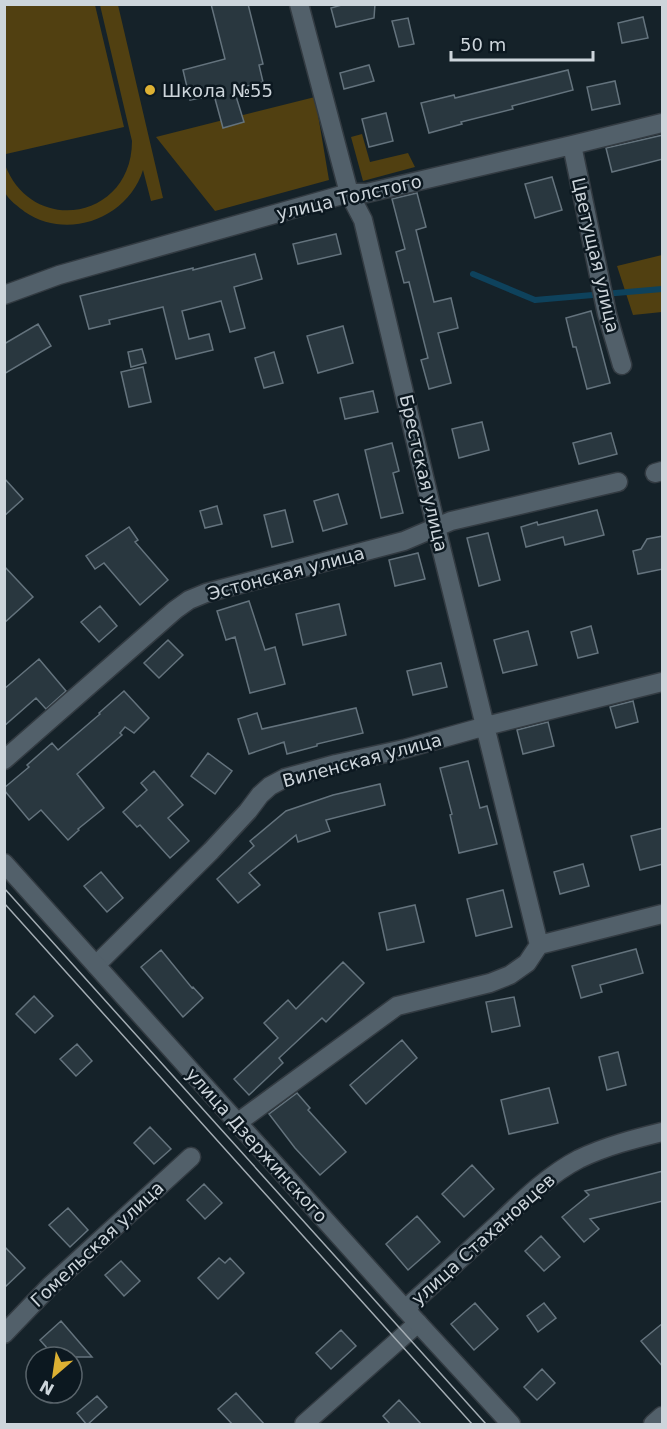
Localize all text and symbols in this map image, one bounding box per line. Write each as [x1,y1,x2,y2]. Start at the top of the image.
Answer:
scale bar [451,24,594,62]
text: 50 m [460,34,506,55]
place label: Школа №55 [162,80,273,101]
marker: Школа №55 [143,83,157,97]
street label: улица Толстого [274,170,424,224]
street label: Цветущая улица [568,175,624,335]
street label: Брестская улица [396,392,452,554]
street label: Эстонская улица [205,542,367,604]
street label: Виленская улица [280,729,444,791]
street label: улица Дзержинского [182,1063,332,1227]
street label: улица Стахановцев [407,1169,559,1309]
street label: Гомельская улица [26,1177,168,1311]
north arrow [24,1345,84,1405]
text: N [37,1376,57,1399]

